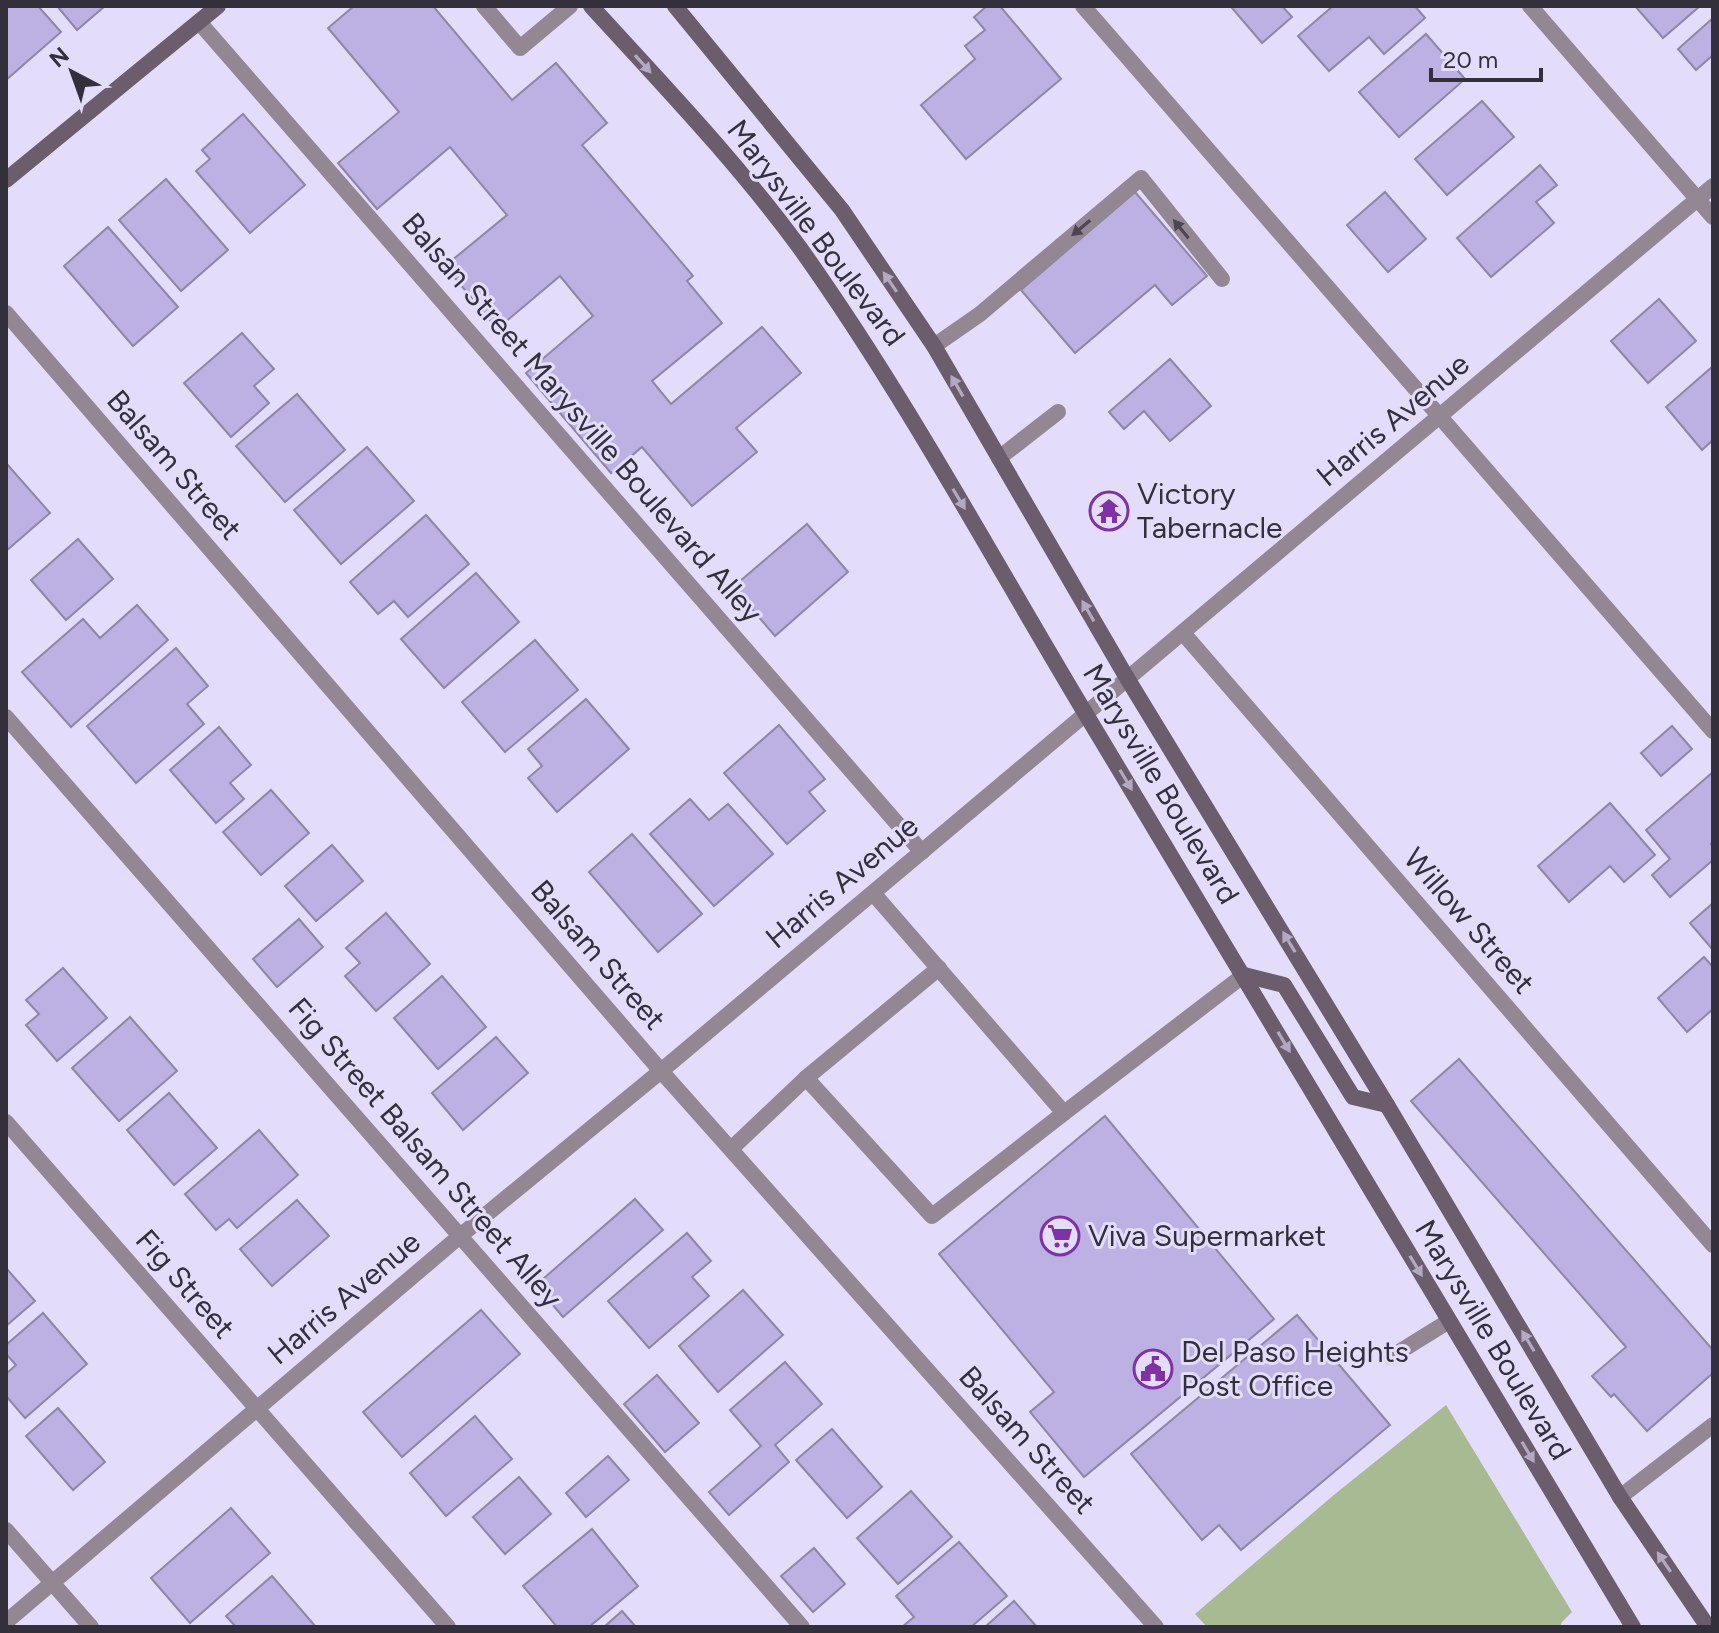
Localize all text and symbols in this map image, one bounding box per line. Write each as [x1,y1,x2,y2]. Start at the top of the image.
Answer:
north arrow [32,32,112,112]
scale bar [1431,32,1541,82]
text: N [44,42,74,73]
text: 20 m [1443,45,1498,74]
one-way arrow [634,54,652,73]
street label: Marysville Boulevard [719,112,913,353]
street label: Balsan Street Marysville Boulevard Alley [394,205,771,630]
one-way arrow [1071,219,1091,236]
one-way arrow [1174,219,1190,239]
one-way arrow [883,271,898,292]
street label: Harris Avenue [1309,345,1477,494]
one-way arrow [950,375,964,397]
street label: Balsam Street [99,382,250,547]
place label: Victory Tabernacle [1137,475,1282,546]
one-way arrow [952,488,966,510]
temple icon: Victory Tabernacle [1088,490,1130,532]
one-way arrow [1081,599,1095,622]
street label: Marysville Boulevard [1075,657,1248,910]
one-way arrow [1118,769,1132,791]
street label: Harris Avenue [758,807,926,956]
street label: Willow Street [1396,840,1543,1001]
street label: Balsam Street [523,872,674,1037]
one-way arrow [1282,931,1296,953]
street label: Fig Street Balsam Street Alley [281,990,570,1315]
one-way arrow [1276,1031,1290,1053]
street label: Marysville Boulevard [1407,1213,1580,1466]
supermarket icon: Viva Supermarket [1039,1215,1081,1257]
place label: Viva Supermarket [1088,1217,1326,1254]
street label: Fig Street [128,1222,243,1346]
street label: Harris Avenue [260,1223,428,1372]
one-way arrow [1409,1255,1423,1277]
one-way arrow [1521,1330,1535,1352]
place label: Del Paso Heights Post Office [1181,1333,1409,1404]
public building icon: Del Paso Heights Post Office [1132,1348,1174,1390]
street label: Balsam Street [951,1358,1104,1521]
one-way arrow [1520,1441,1534,1463]
one-way arrow [1657,1552,1672,1573]

